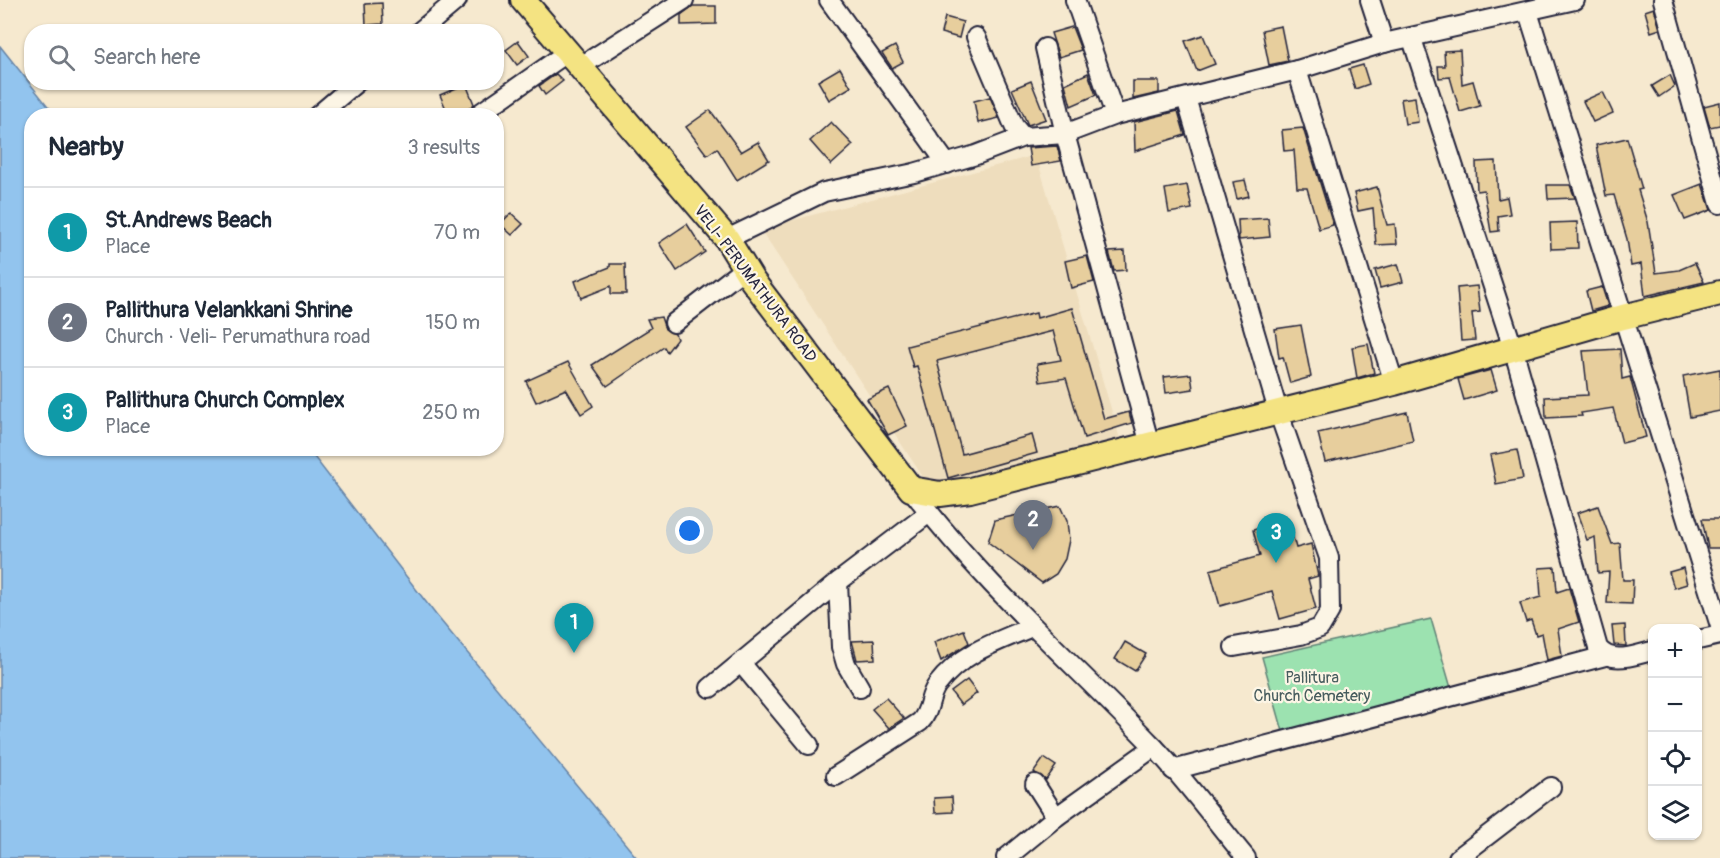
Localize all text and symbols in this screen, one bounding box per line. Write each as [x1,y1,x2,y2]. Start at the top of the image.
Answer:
search box [24,24,504,90]
icon: search [45,41,78,74]
text: Search here [93,43,200,71]
text: Nearby [48,131,124,163]
text: 3 results [408,135,480,160]
street label: VELI- PERUMATHURA ROAD [689,201,821,366]
text: St.Andrews Beach [105,206,272,234]
text: 1 [64,220,71,245]
text: 70 m [434,220,480,245]
text: Place [105,234,150,259]
text: Pallithura Velankkani Shrine [105,296,352,324]
text: 2 [62,310,73,335]
text: 150 m [426,310,480,335]
text: Church · Veli- Perumathura road [105,324,370,349]
text: Pallithura Church Complex [105,386,345,414]
text: 3 [62,400,73,425]
text: 250 m [422,400,480,425]
text: Place [105,414,150,439]
pin: 2 [1014,500,1052,550]
pin: 3 [1256,514,1296,563]
your location [675,516,704,545]
pin: 1 [554,604,594,653]
map controls [1648,624,1702,840]
button: + [1648,624,1702,678]
park label: Pallitura Church Cemetery [1254,668,1371,706]
button: − [1648,678,1702,732]
button: locate [1648,732,1702,786]
button: layers [1648,786,1702,840]

